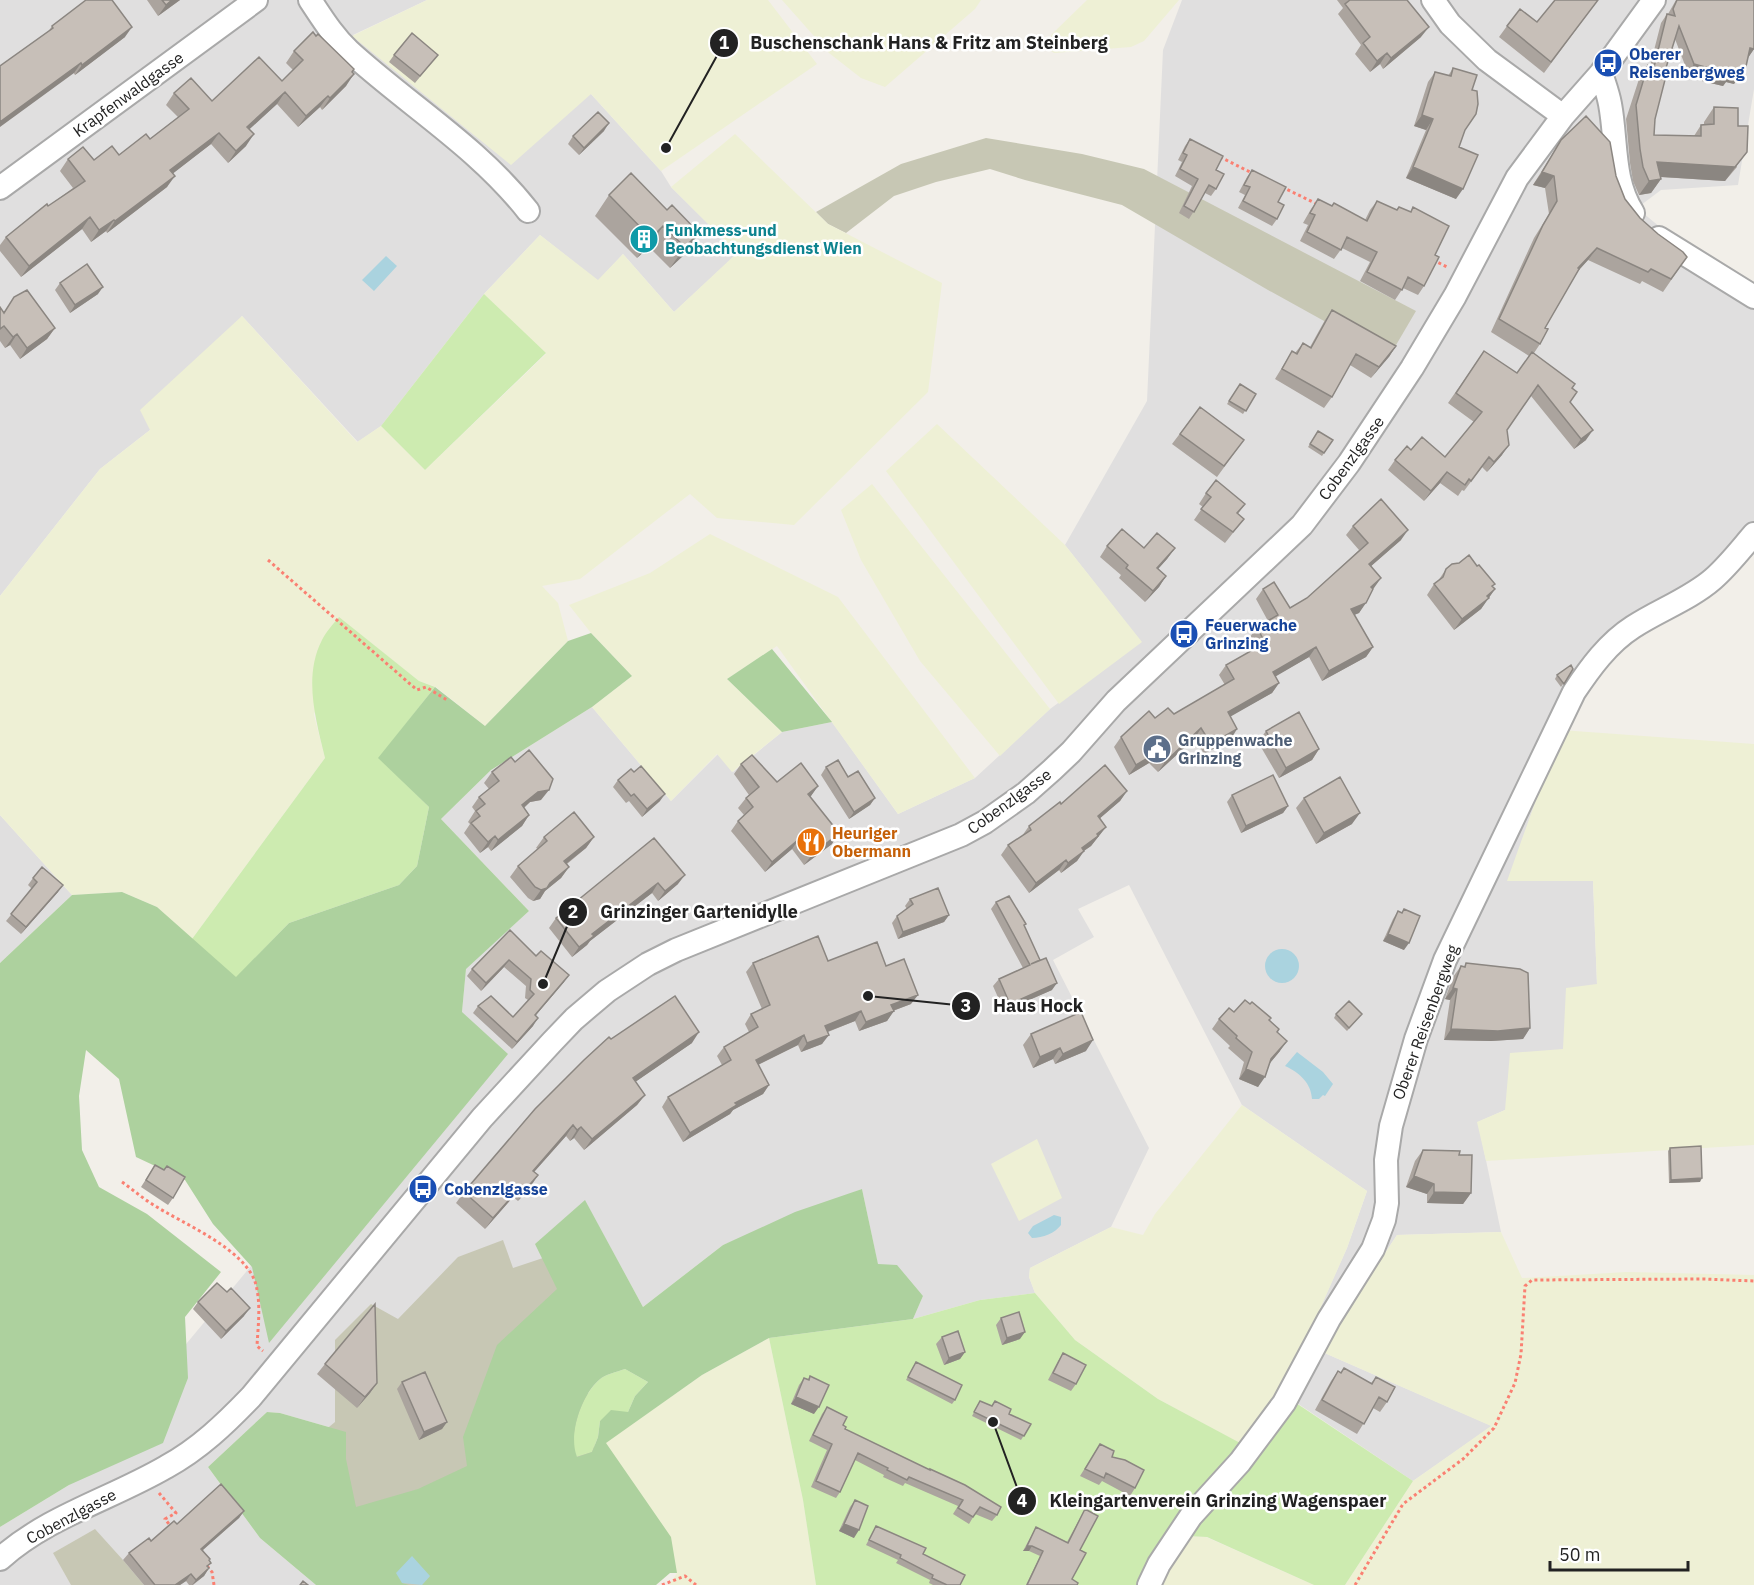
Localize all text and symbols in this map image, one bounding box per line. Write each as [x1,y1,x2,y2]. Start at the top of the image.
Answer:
callout: Buschenschank Hans & Fritz am Steinberg [709,25,1120,61]
text: 1 [719,31,730,54]
text: Buschenschank Hans & Fritz am Steinberg [750,31,1108,54]
place label: Oberer Reisenbergweg [1629,44,1745,82]
street label: Krapfenwaldgasse [69,47,187,141]
bus stop icon: Oberer Reisenbergweg [1592,47,1624,79]
place label: Funkmess-und Beobachtungsdienst Wien [665,220,862,258]
building icon: Funkmess-und Beobachtungsdienst Wien [628,223,660,255]
street label: Cobenzlgasse [1314,412,1388,504]
place label: Feuerwache Grinzing [1205,615,1297,653]
bus stop icon: Feuerwache Grinzing [1168,618,1200,650]
place label: Gruppenwache Grinzing [1178,730,1293,768]
public building icon: Gruppenwache Grinzing [1141,733,1173,765]
street label: Cobenzlgasse [963,764,1055,838]
place label: Heuriger Obermann [832,823,911,861]
restaurant icon: Heuriger Obermann [795,826,827,858]
callout: Grinzinger Gartenidylle [558,894,810,930]
text: 2 [568,900,578,923]
text: Grinzinger Gartenidylle [600,900,798,923]
street label: Oberer Reisenbergweg [1388,941,1463,1102]
callout: Haus Hock [951,988,1095,1024]
text: 3 [961,994,971,1017]
text: Haus Hock [993,994,1084,1017]
bus stop icon: Cobenzlgasse [407,1173,439,1205]
place label: Cobenzlgasse [444,1179,548,1199]
callout: Kleingartenverein Grinzing Wagenspaer [1007,1483,1398,1519]
street label: Cobenzlgasse [23,1484,120,1548]
text: 4 [1017,1489,1028,1512]
text: Kleingartenverein Grinzing Wagenspaer [1050,1489,1386,1512]
scale bar [1550,1534,1688,1572]
text: 50 m [1559,1543,1601,1566]

